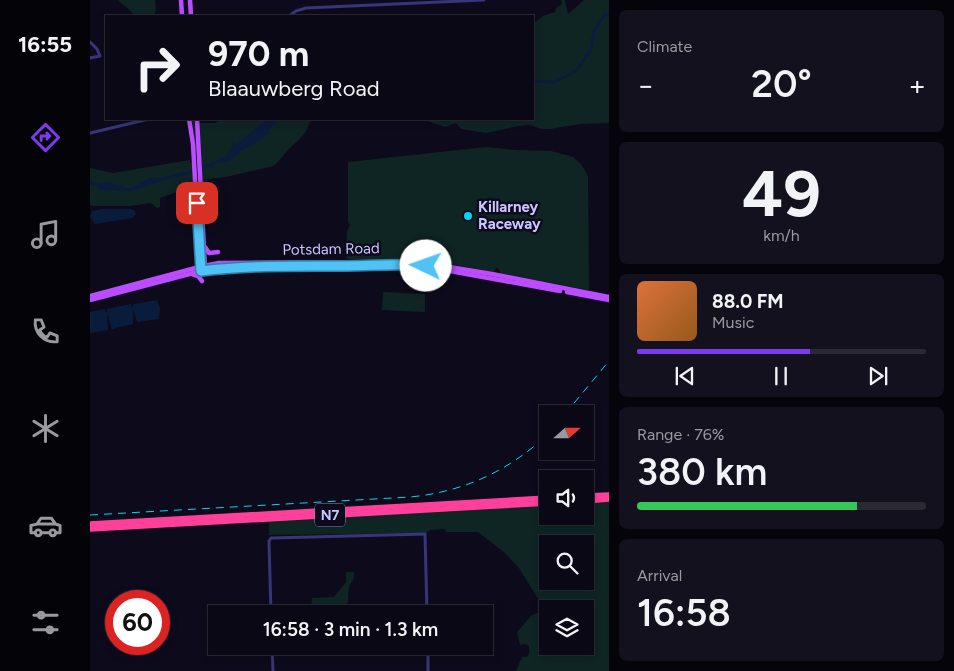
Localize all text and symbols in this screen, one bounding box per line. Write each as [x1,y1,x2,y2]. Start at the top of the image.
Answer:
text: 16:55 [18,31,72,58]
text: 970 m [208,33,309,75]
icon: right [125,35,190,100]
text: Climate [637,37,692,56]
text: 20° [751,61,812,107]
text: − [637,68,654,102]
text: + [909,68,926,102]
text: Blaauwberg Road [208,75,380,102]
icon: directions [28,120,63,155]
text: 49 [742,154,821,232]
pin [176,182,218,224]
icon: arrive [183,189,211,217]
place label: Killarney Raceway [478,198,541,233]
marker: Killarney Raceway [462,210,474,222]
icon: music [28,217,63,252]
text: km/h [763,226,800,245]
street label: Potsdam Road [282,239,380,259]
position arrow [399,239,451,291]
text: 88.0 FM [712,290,784,313]
text: Music [712,313,754,332]
icon: phone [28,314,63,349]
icon: previous [671,362,699,390]
icon: pause [767,362,795,390]
icon: next [864,362,892,390]
north arrow [539,405,594,460]
map controls [539,405,594,655]
icon: climate [28,411,63,446]
text: Range · 76% [637,425,724,444]
text: 380 km [637,449,767,495]
button: sound [539,470,594,525]
road number: N7 [315,504,345,526]
icon: car [28,508,63,543]
button: search [539,535,594,590]
text: Arrival [637,566,682,585]
speed limit sign: 60 [105,590,170,655]
text: 16:58 [637,590,731,636]
button: layers [539,600,594,655]
icon: filters [28,605,63,640]
text: 16:58 · 3 min · 1.3 km [263,618,438,641]

